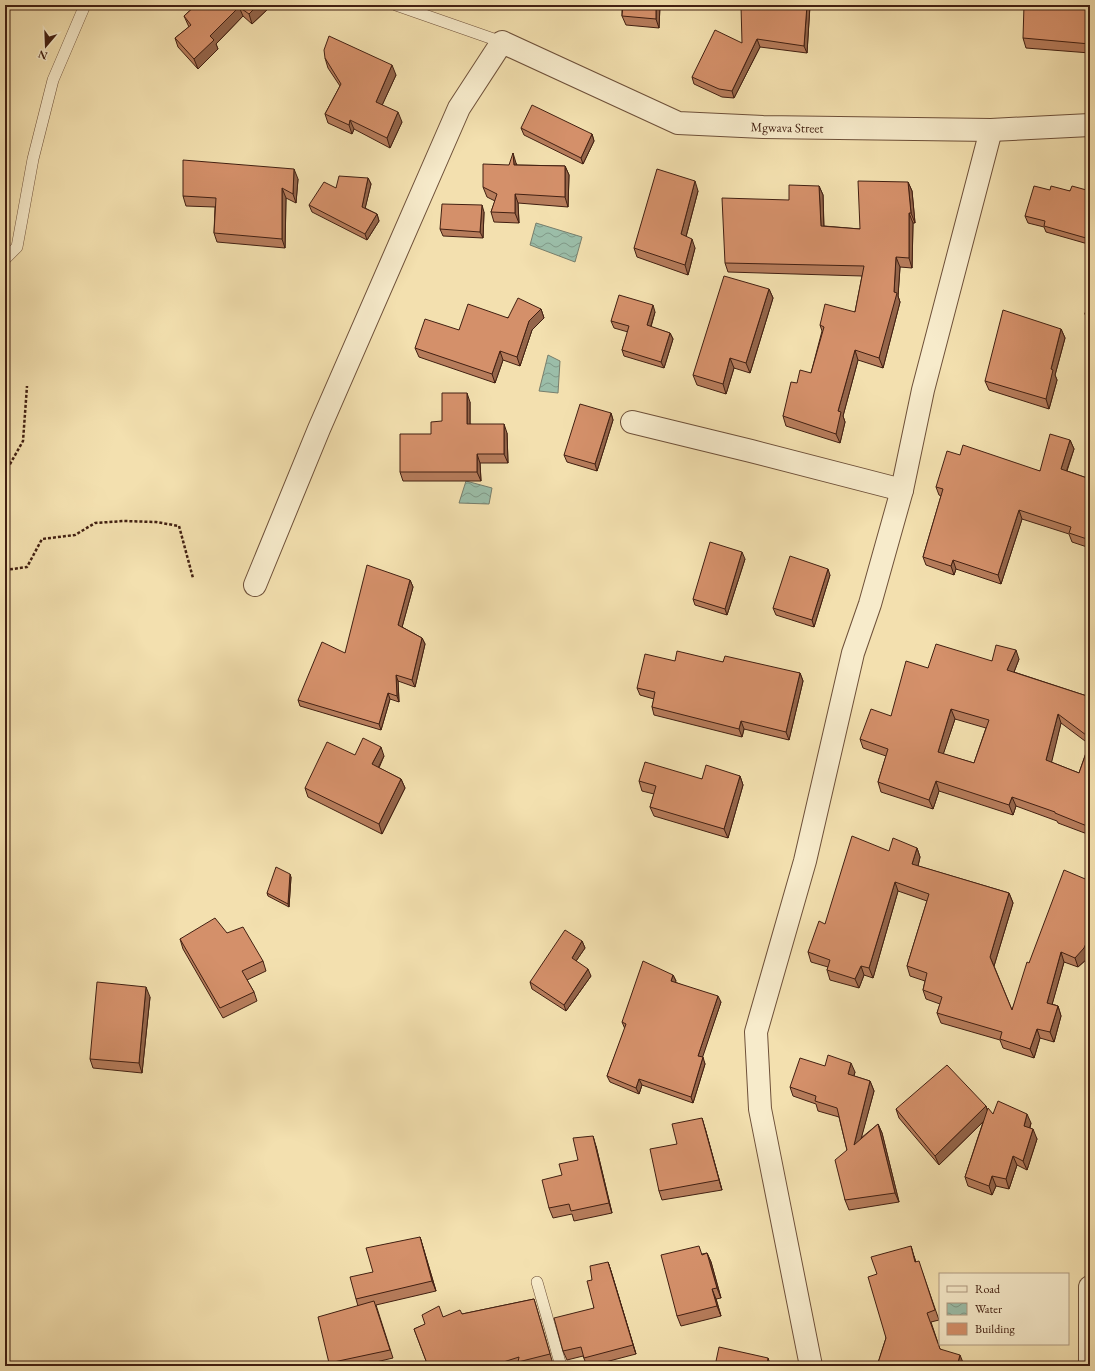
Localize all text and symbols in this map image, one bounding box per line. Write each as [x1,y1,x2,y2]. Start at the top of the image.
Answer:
north arrow [26,26,66,66]
text: N [36,47,49,64]
street label: Mgwava Street [750,118,824,137]
legend [939,1273,1069,1345]
text: Road [975,1281,1001,1297]
text: Water [975,1301,1002,1317]
text: Building [975,1321,1016,1337]

